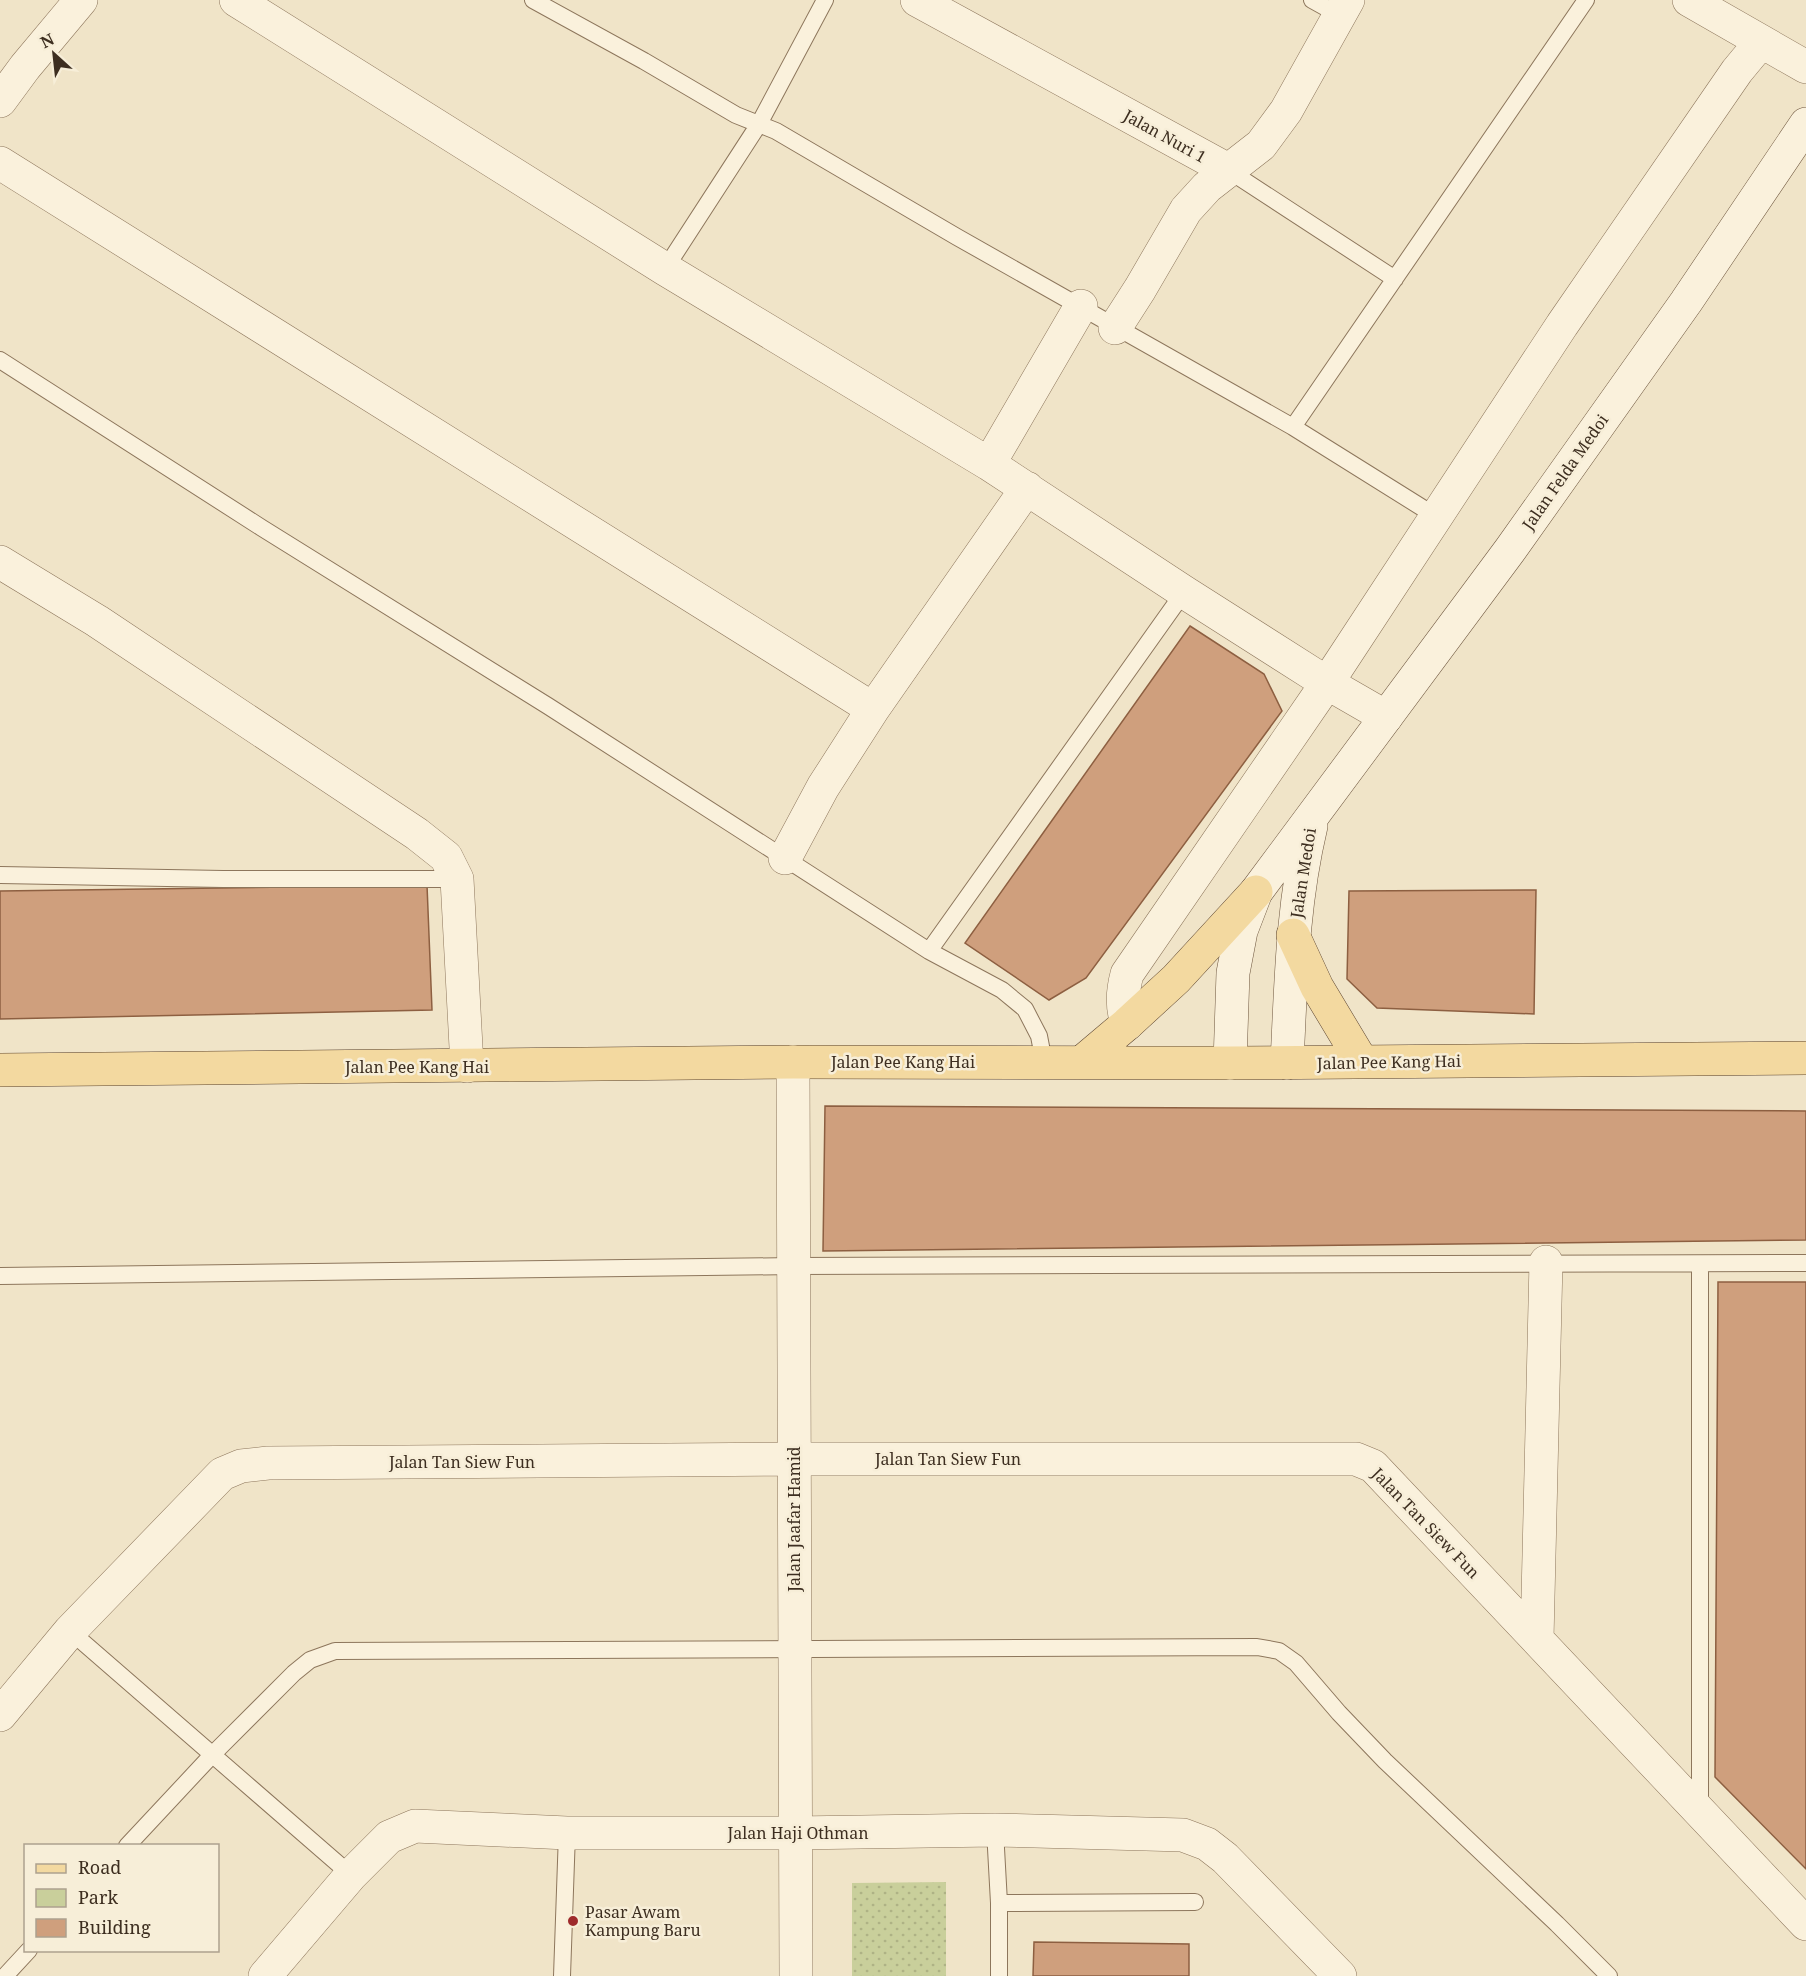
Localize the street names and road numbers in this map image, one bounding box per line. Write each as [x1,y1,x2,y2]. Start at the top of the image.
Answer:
street label: Jalan Nuri 1 [1119,104,1210,168]
street label: Jalan Felda Medoi [1516,410,1613,535]
street label: Jalan Medoi [1285,826,1321,921]
street label: Jalan Pee Kang Hai [1316,1050,1461,1074]
street label: Jalan Pee Kang Hai [830,1051,975,1073]
street label: Jalan Pee Kang Hai [344,1056,489,1078]
street label: Jalan Jaafar Hamid [783,1446,805,1593]
street label: Jalan Tan Siew Fun [874,1448,1021,1470]
street label: Jalan Tan Siew Fun [388,1451,535,1473]
street label: Jalan Tan Siew Fun [1367,1462,1485,1583]
street label: Jalan Haji Othman [726,1822,869,1844]

